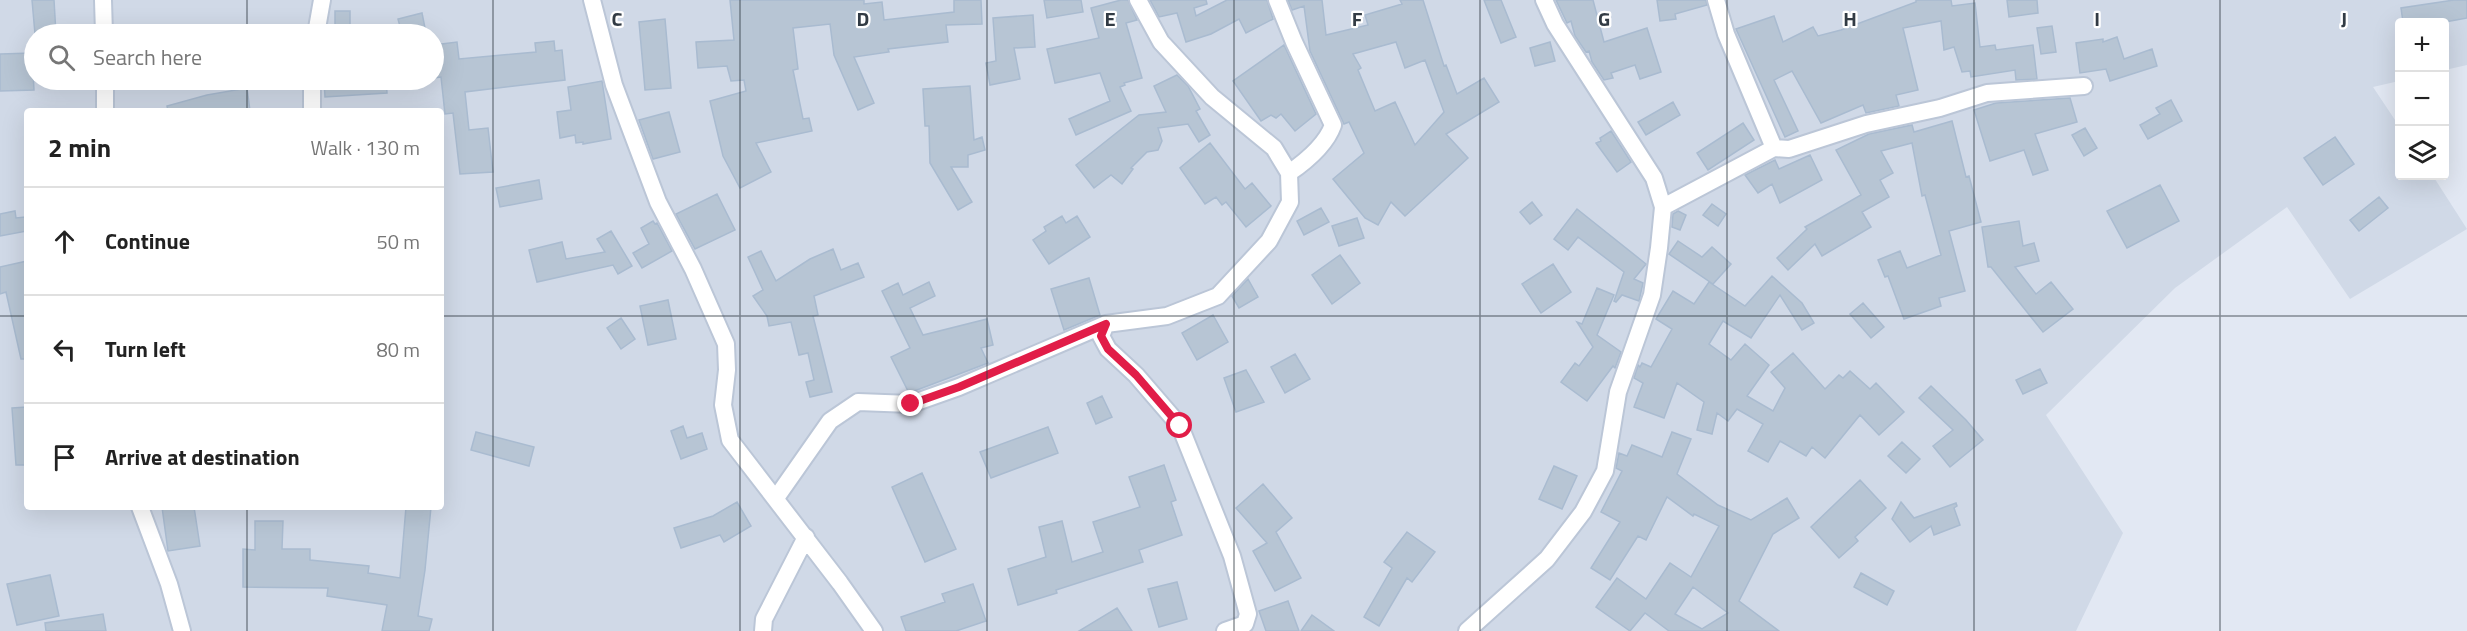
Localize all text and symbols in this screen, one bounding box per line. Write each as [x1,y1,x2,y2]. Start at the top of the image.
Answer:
text: C [612,3,623,34]
text: D [857,3,869,34]
text: E [1104,3,1116,34]
text: F [1352,3,1363,34]
text: G [1598,3,1610,34]
text: H [1843,3,1857,34]
text: I [2094,3,2100,34]
text: J [2341,3,2347,34]
map controls [2395,18,2449,180]
button: + [2395,18,2449,72]
search box [24,24,444,90]
text: Search here [93,40,202,74]
icon: search [45,41,78,74]
button: − [2395,72,2449,126]
button: layers [2395,126,2449,180]
text: 2 min [48,128,111,167]
text: Walk · 130 m [311,132,420,163]
text: Continue [105,224,190,258]
icon: ahead [48,225,81,258]
text: 50 m [376,226,420,257]
text: Turn left [105,332,186,366]
icon: left [48,333,81,366]
text: 80 m [376,334,420,365]
route end [897,390,923,416]
route start [1166,412,1192,438]
text: Arrive at destination [105,440,300,474]
icon: arrive [48,441,81,474]

